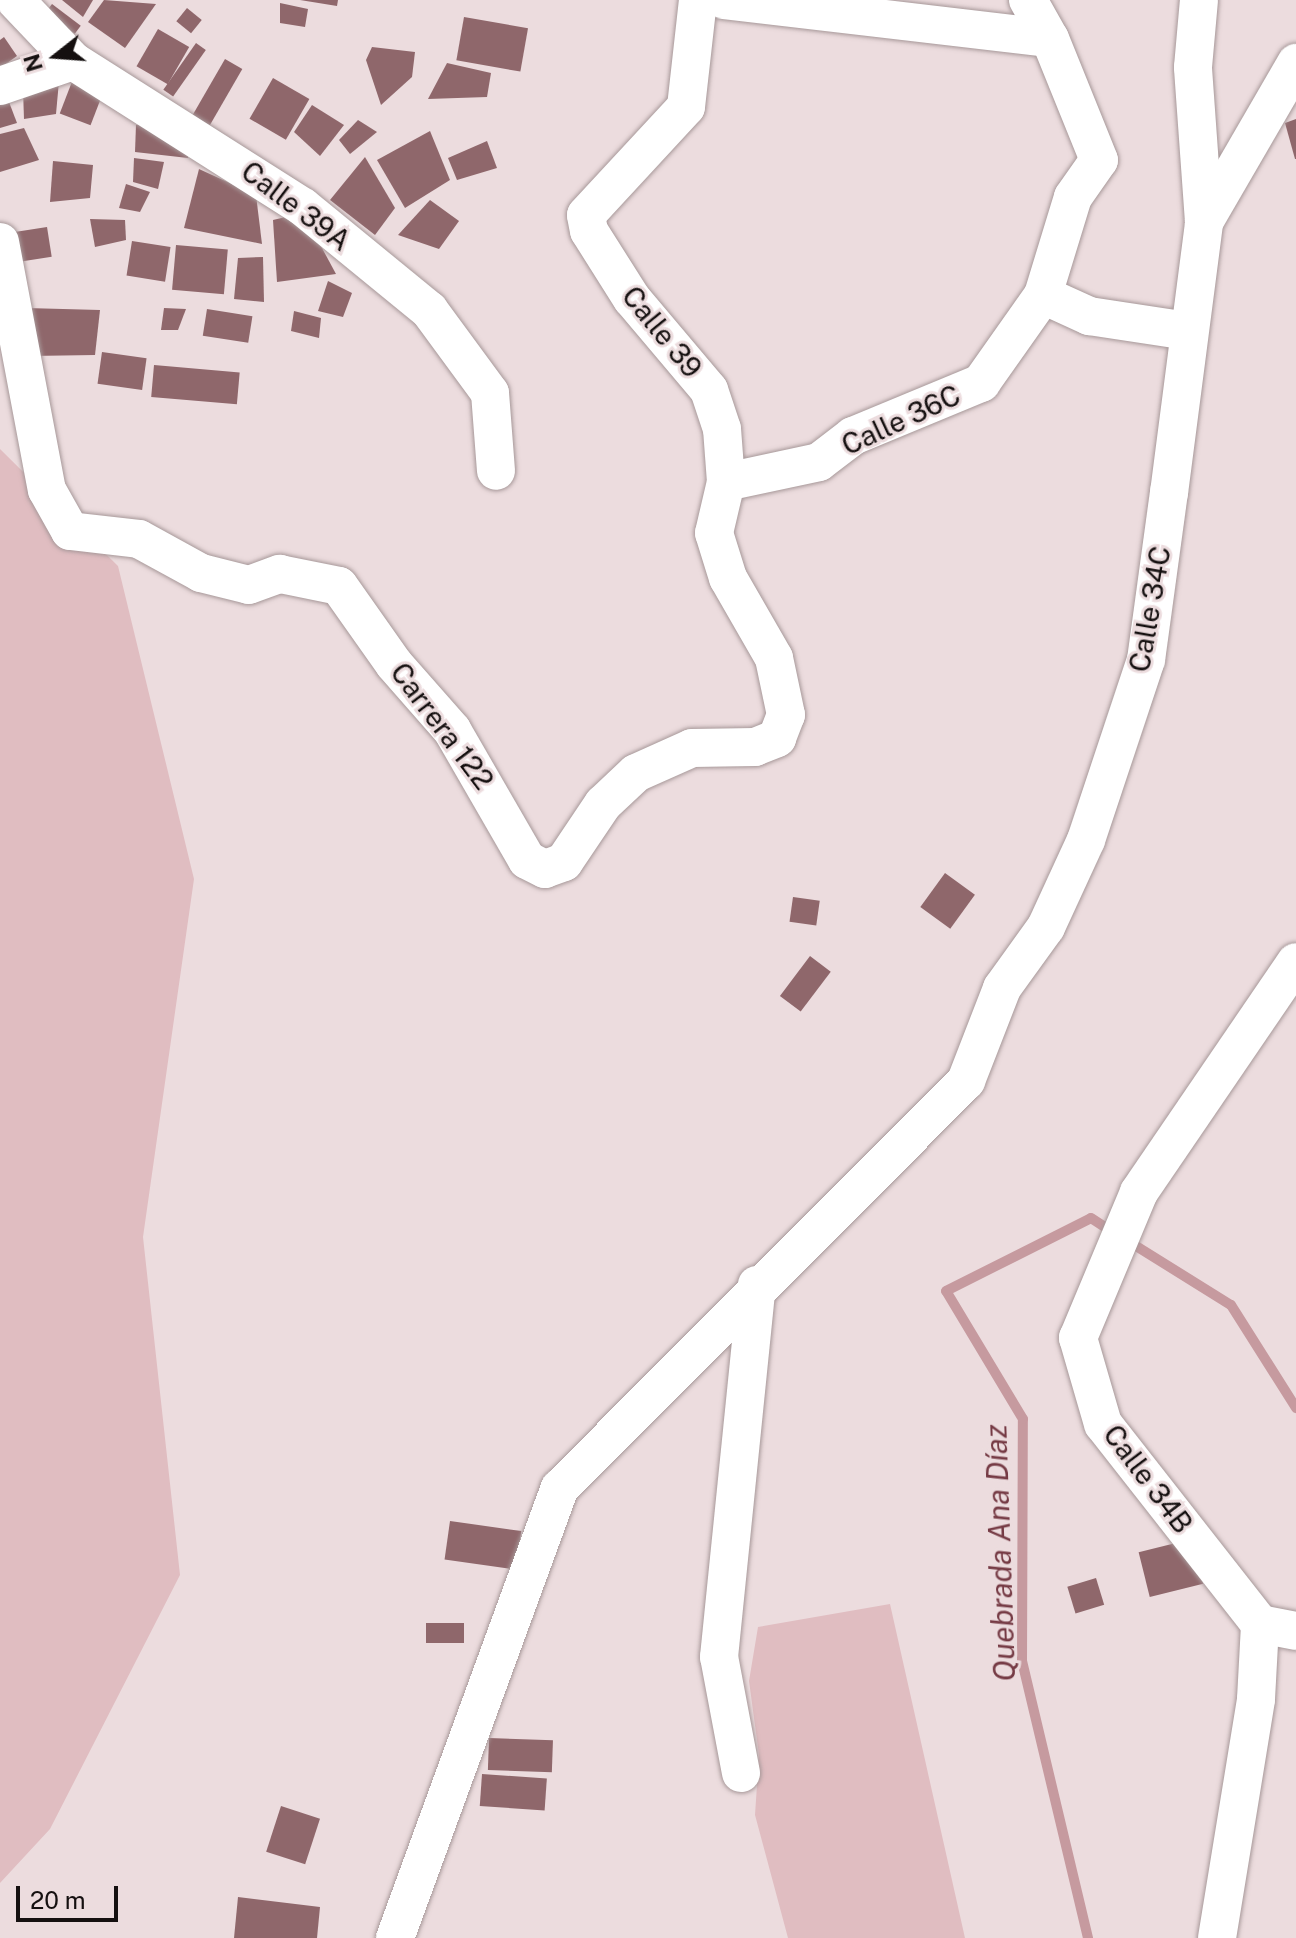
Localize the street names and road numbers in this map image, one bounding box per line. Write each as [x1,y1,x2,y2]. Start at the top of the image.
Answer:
street label: Calle 39A [235,154,357,258]
street label: Calle 39 [615,279,709,385]
street label: Calle 36C [836,378,966,462]
street label: Calle 34C [1122,543,1178,675]
street label: Carrera 122 [384,656,500,796]
street label: Calle 34B [1096,1418,1200,1540]

